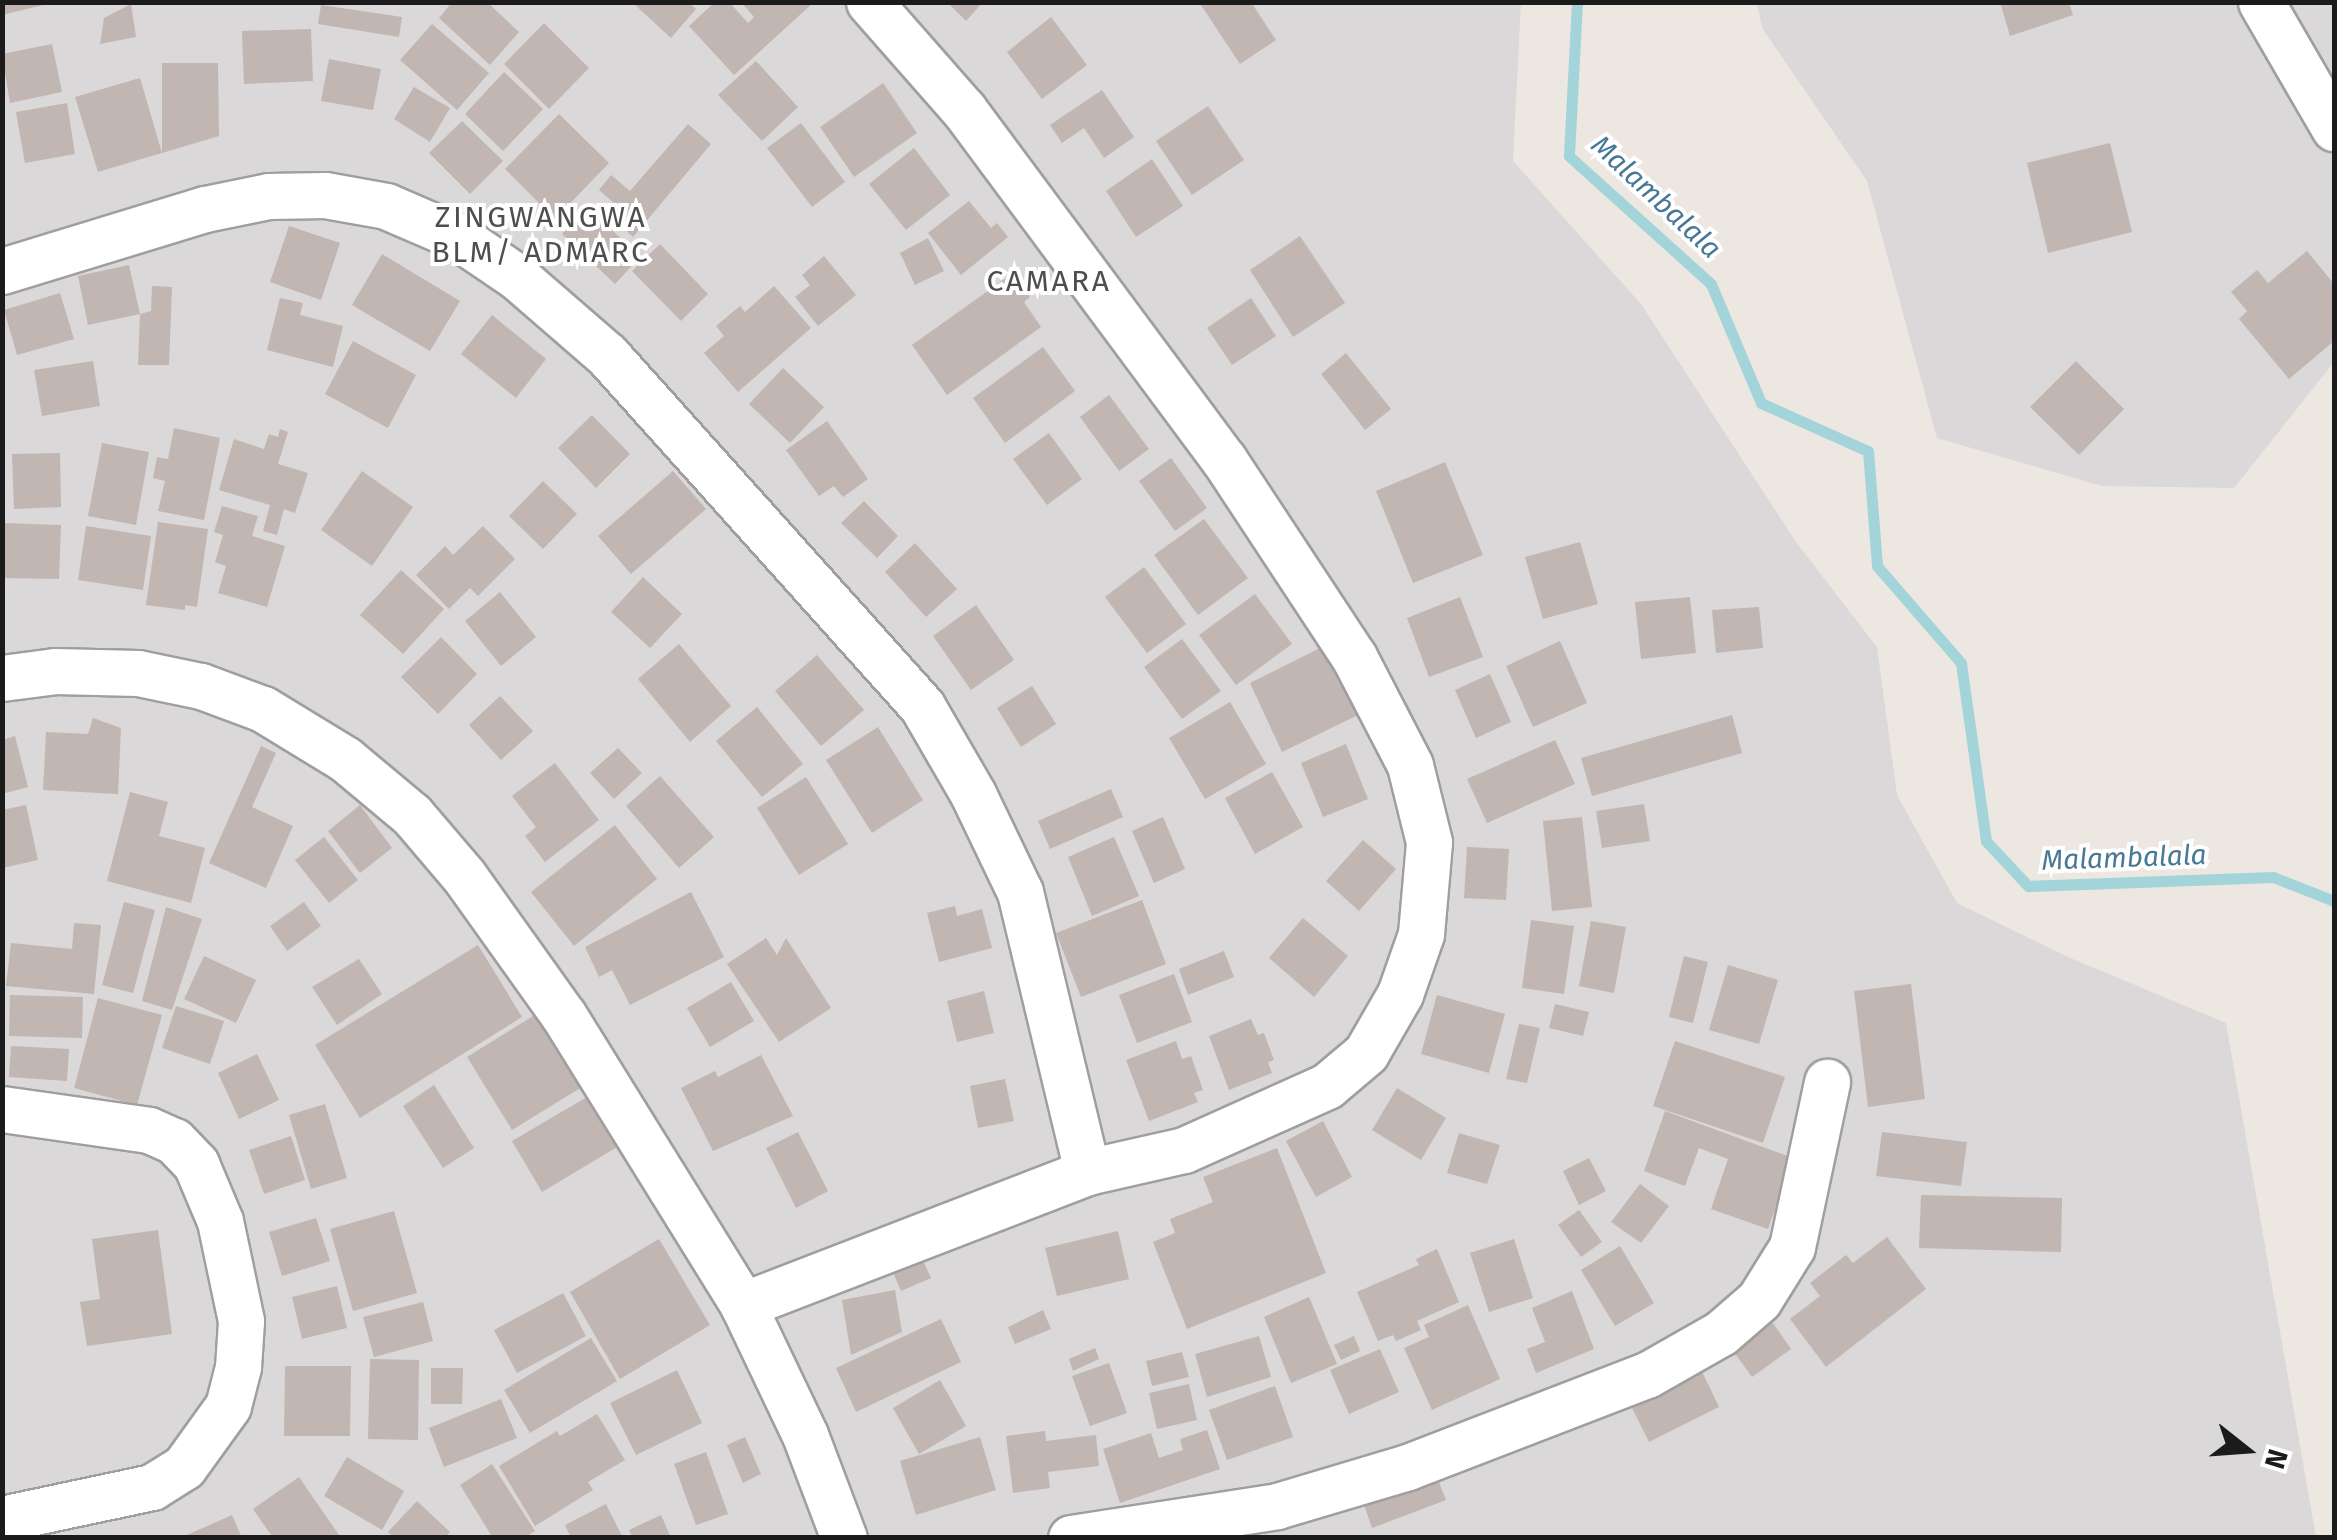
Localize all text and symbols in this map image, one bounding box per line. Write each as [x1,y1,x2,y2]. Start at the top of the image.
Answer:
water label: Malambalala [1584,128,1728,266]
district label: ZINGWANGWA BLM/ ADMARC [432,199,650,270]
district label: CAMARA [987,263,1111,299]
water label: Malambalala [2041,838,2207,878]
north arrow [2197,1400,2297,1500]
text: N [2258,1445,2295,1473]

